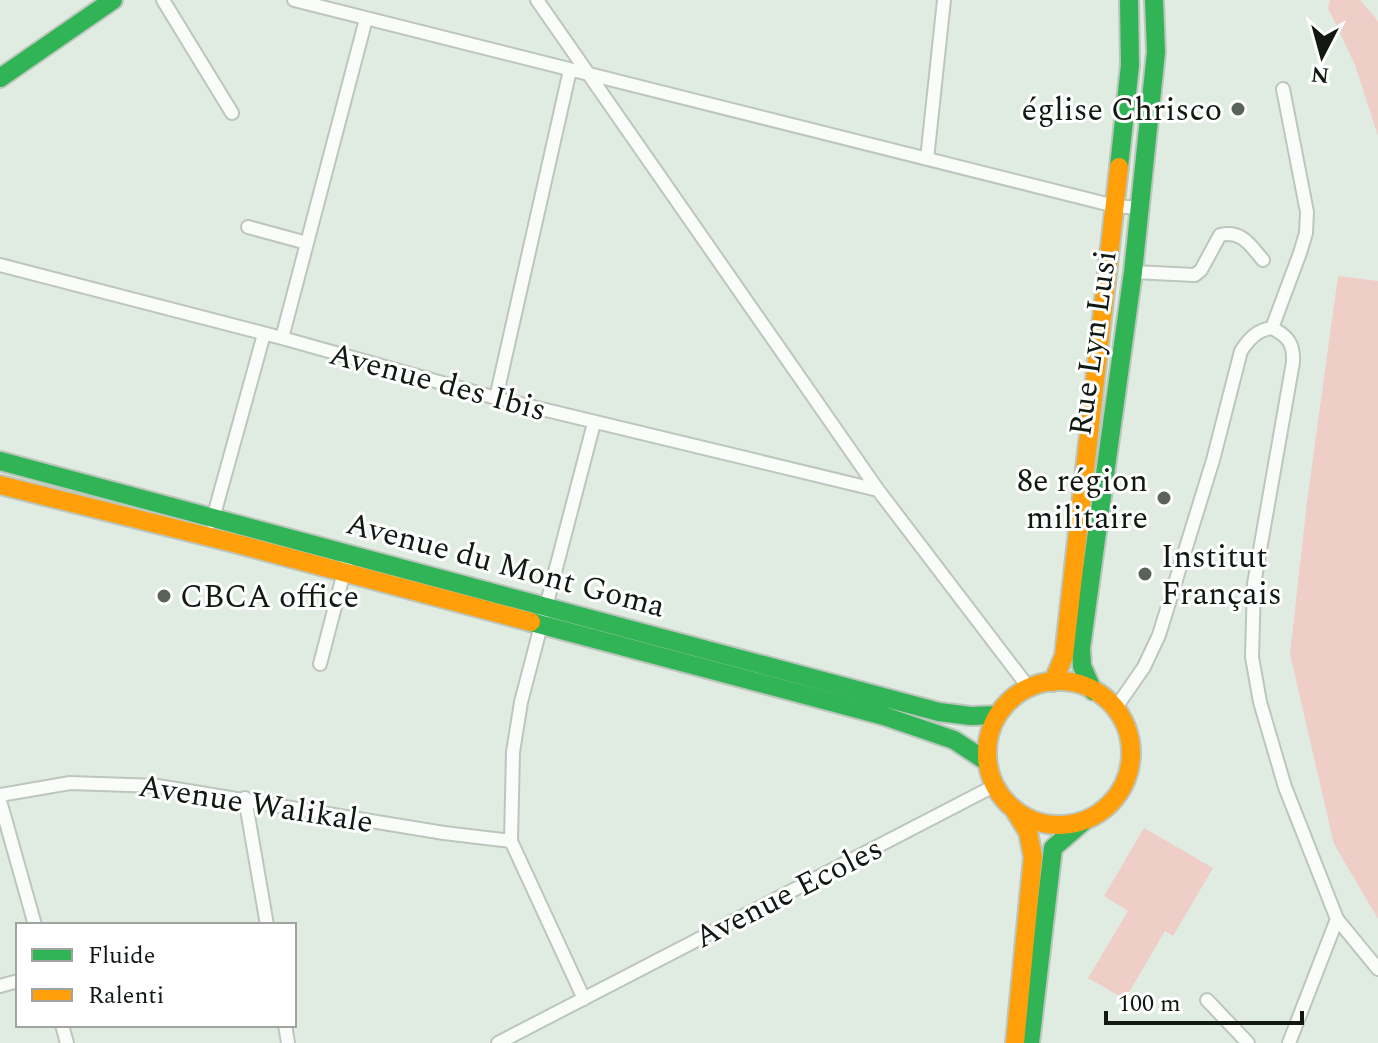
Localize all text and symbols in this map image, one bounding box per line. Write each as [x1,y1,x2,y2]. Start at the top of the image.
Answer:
north arrow [1282,16,1362,96]
text: N [1309,57,1331,92]
place label: église Chrisco [1022,86,1222,135]
marker: église Chrisco [1229,100,1247,118]
street label: Rue Lyn Lusi [1056,247,1131,439]
street label: Avenue des Ibis [324,330,552,435]
place label: 8e région militaire [1017,457,1148,543]
marker: 8e région militaire [1155,489,1173,507]
street label: Avenue du Mont Goma [341,499,671,632]
place label: Institut Français [1161,533,1282,619]
marker: Institut Français [1136,565,1154,583]
place label: CBCA office [180,573,359,622]
marker: CBCA office [155,587,173,605]
street label: Avenue Walikale [135,762,377,847]
street label: Avenue Ecoles [686,825,892,962]
legend [16,923,296,1027]
text: Fluide [88,938,155,974]
scale bar [1106,975,1302,1025]
text: Ralenti [88,978,164,1014]
text: 100 m [1118,986,1181,1022]

